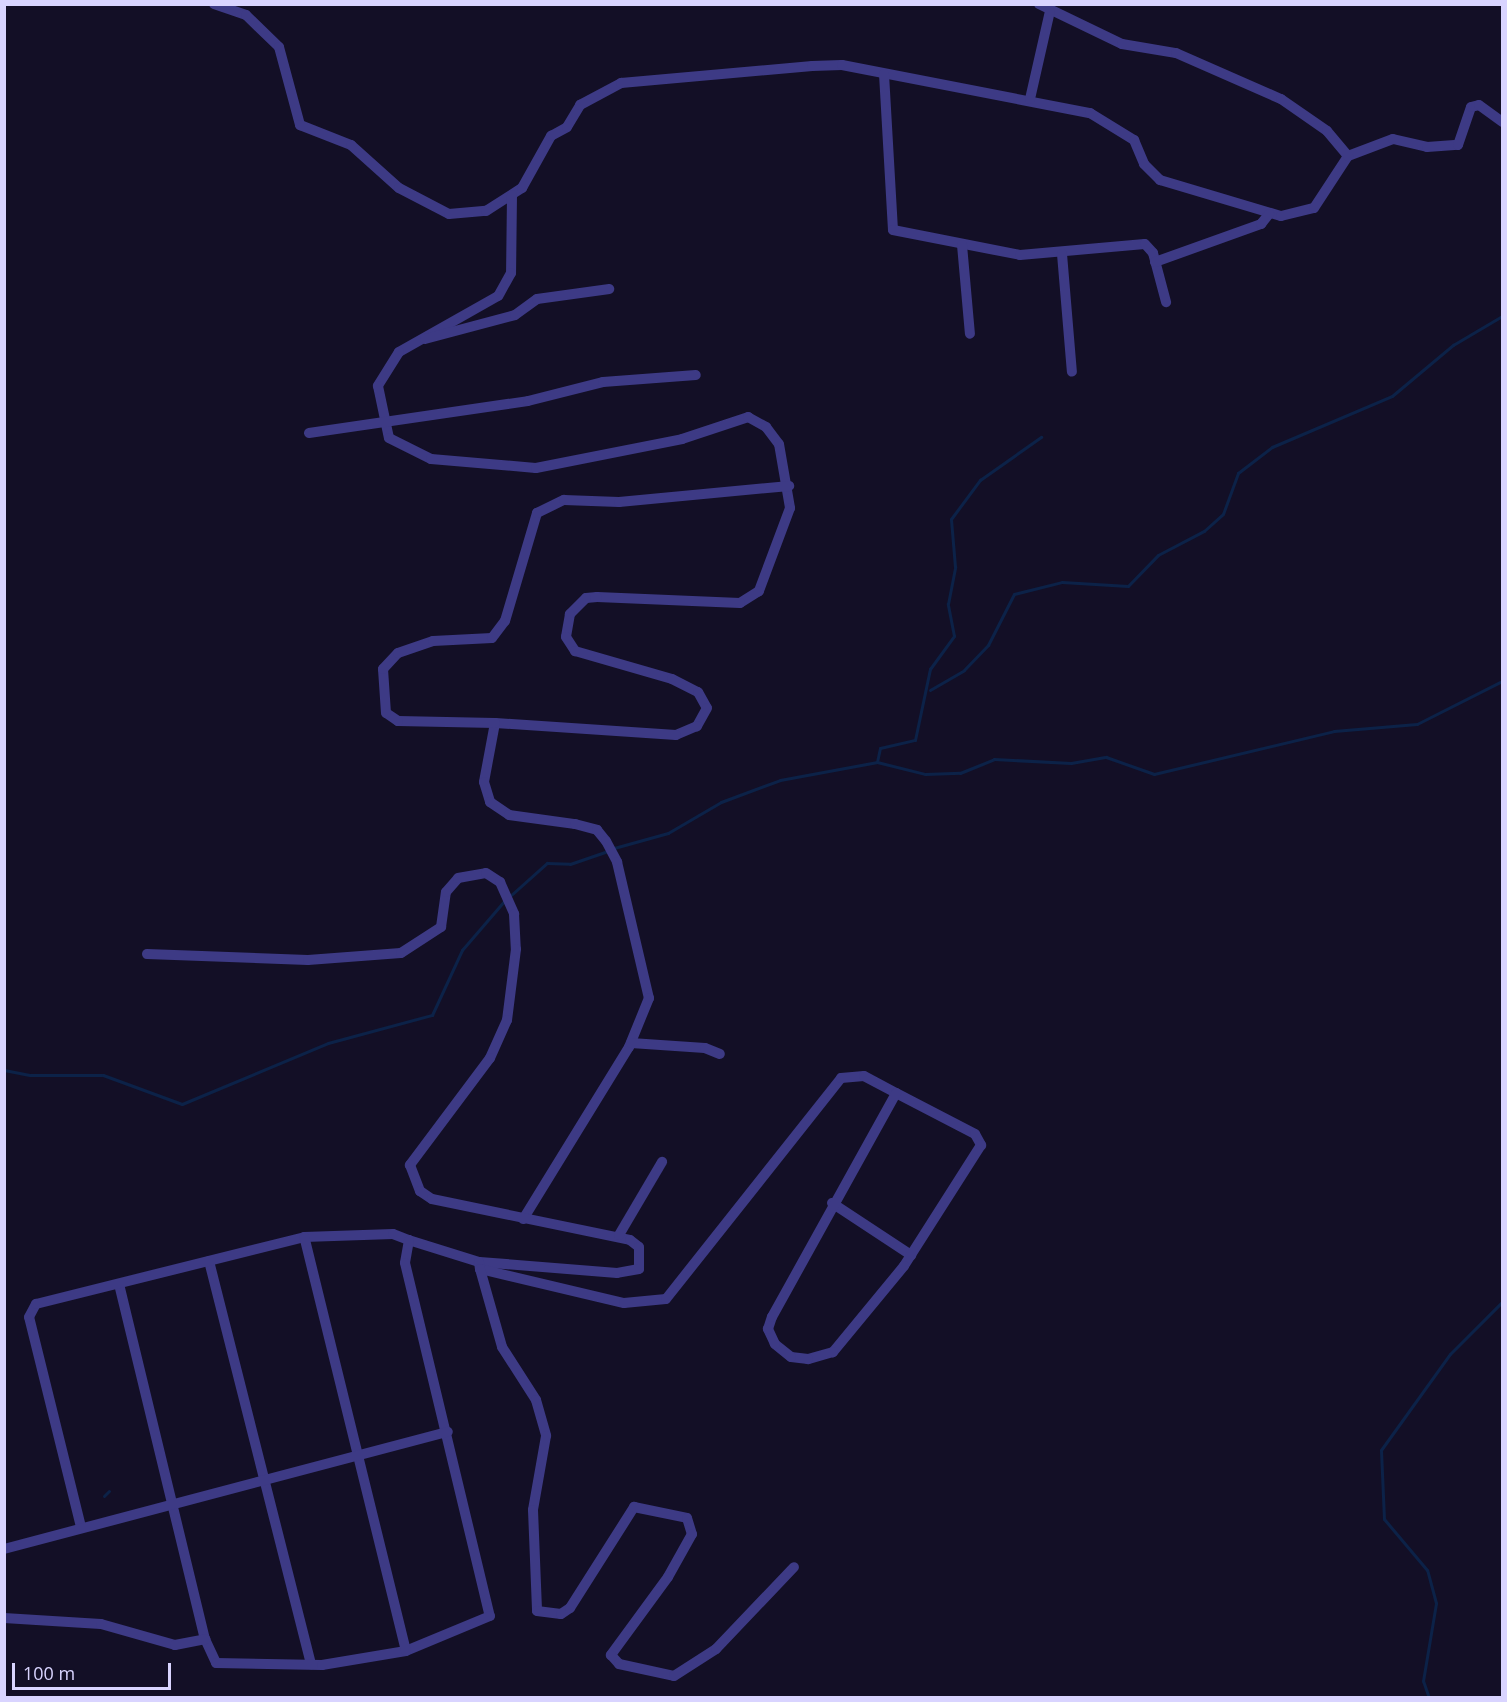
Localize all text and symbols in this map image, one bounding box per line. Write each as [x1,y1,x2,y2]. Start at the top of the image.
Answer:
scale bar [15,1651,174,1689]
text: 100 m [23,1661,75,1685]

